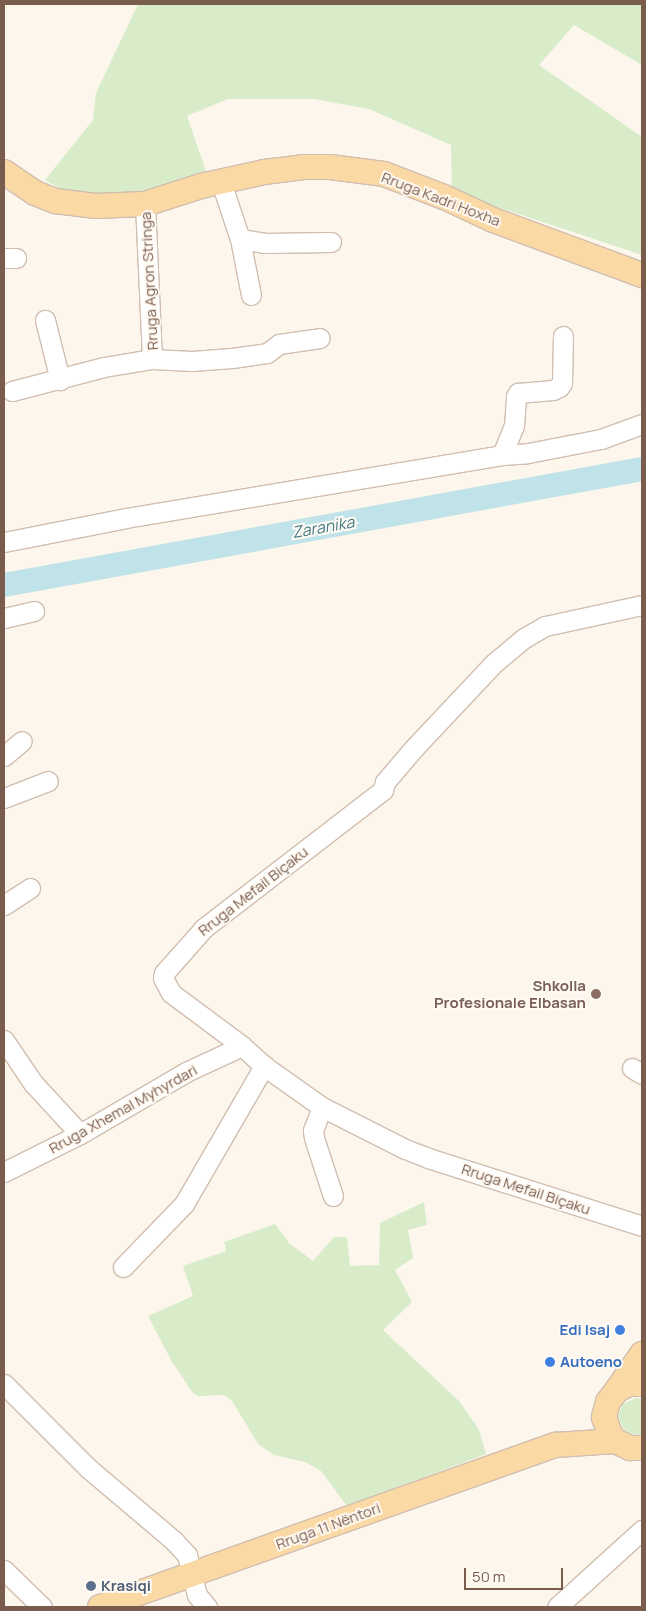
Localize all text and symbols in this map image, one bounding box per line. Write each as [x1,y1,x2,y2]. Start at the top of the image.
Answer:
street label: Rruga Kadri Hoxha [379,168,503,230]
street label: Rruga Agron Stringa [136,211,162,351]
water label: Zaranika [290,512,356,542]
street label: Rruga Mefail Biçaku [194,843,312,939]
place label: Shkolla Profesionale Elbasan [434,976,586,1011]
marker: Shkolla Profesionale Elbasan [590,988,602,1000]
street label: Rruga Xhemal Myhyrdari [46,1061,200,1157]
street label: Rruga Mefail Biçaku [459,1160,593,1218]
place label: Edi Isaj [559,1321,610,1339]
marker: Edi Isaj [614,1324,626,1336]
place label: Autoeno [560,1353,622,1371]
marker: Autoeno [544,1356,556,1368]
street label: Rruga 11 Nëntori [273,1499,383,1553]
scale bar [466,1558,565,1590]
text: 50 m [472,1566,506,1587]
place label: Krasiqi [101,1577,151,1595]
marker: Krasiqi [85,1580,97,1592]

